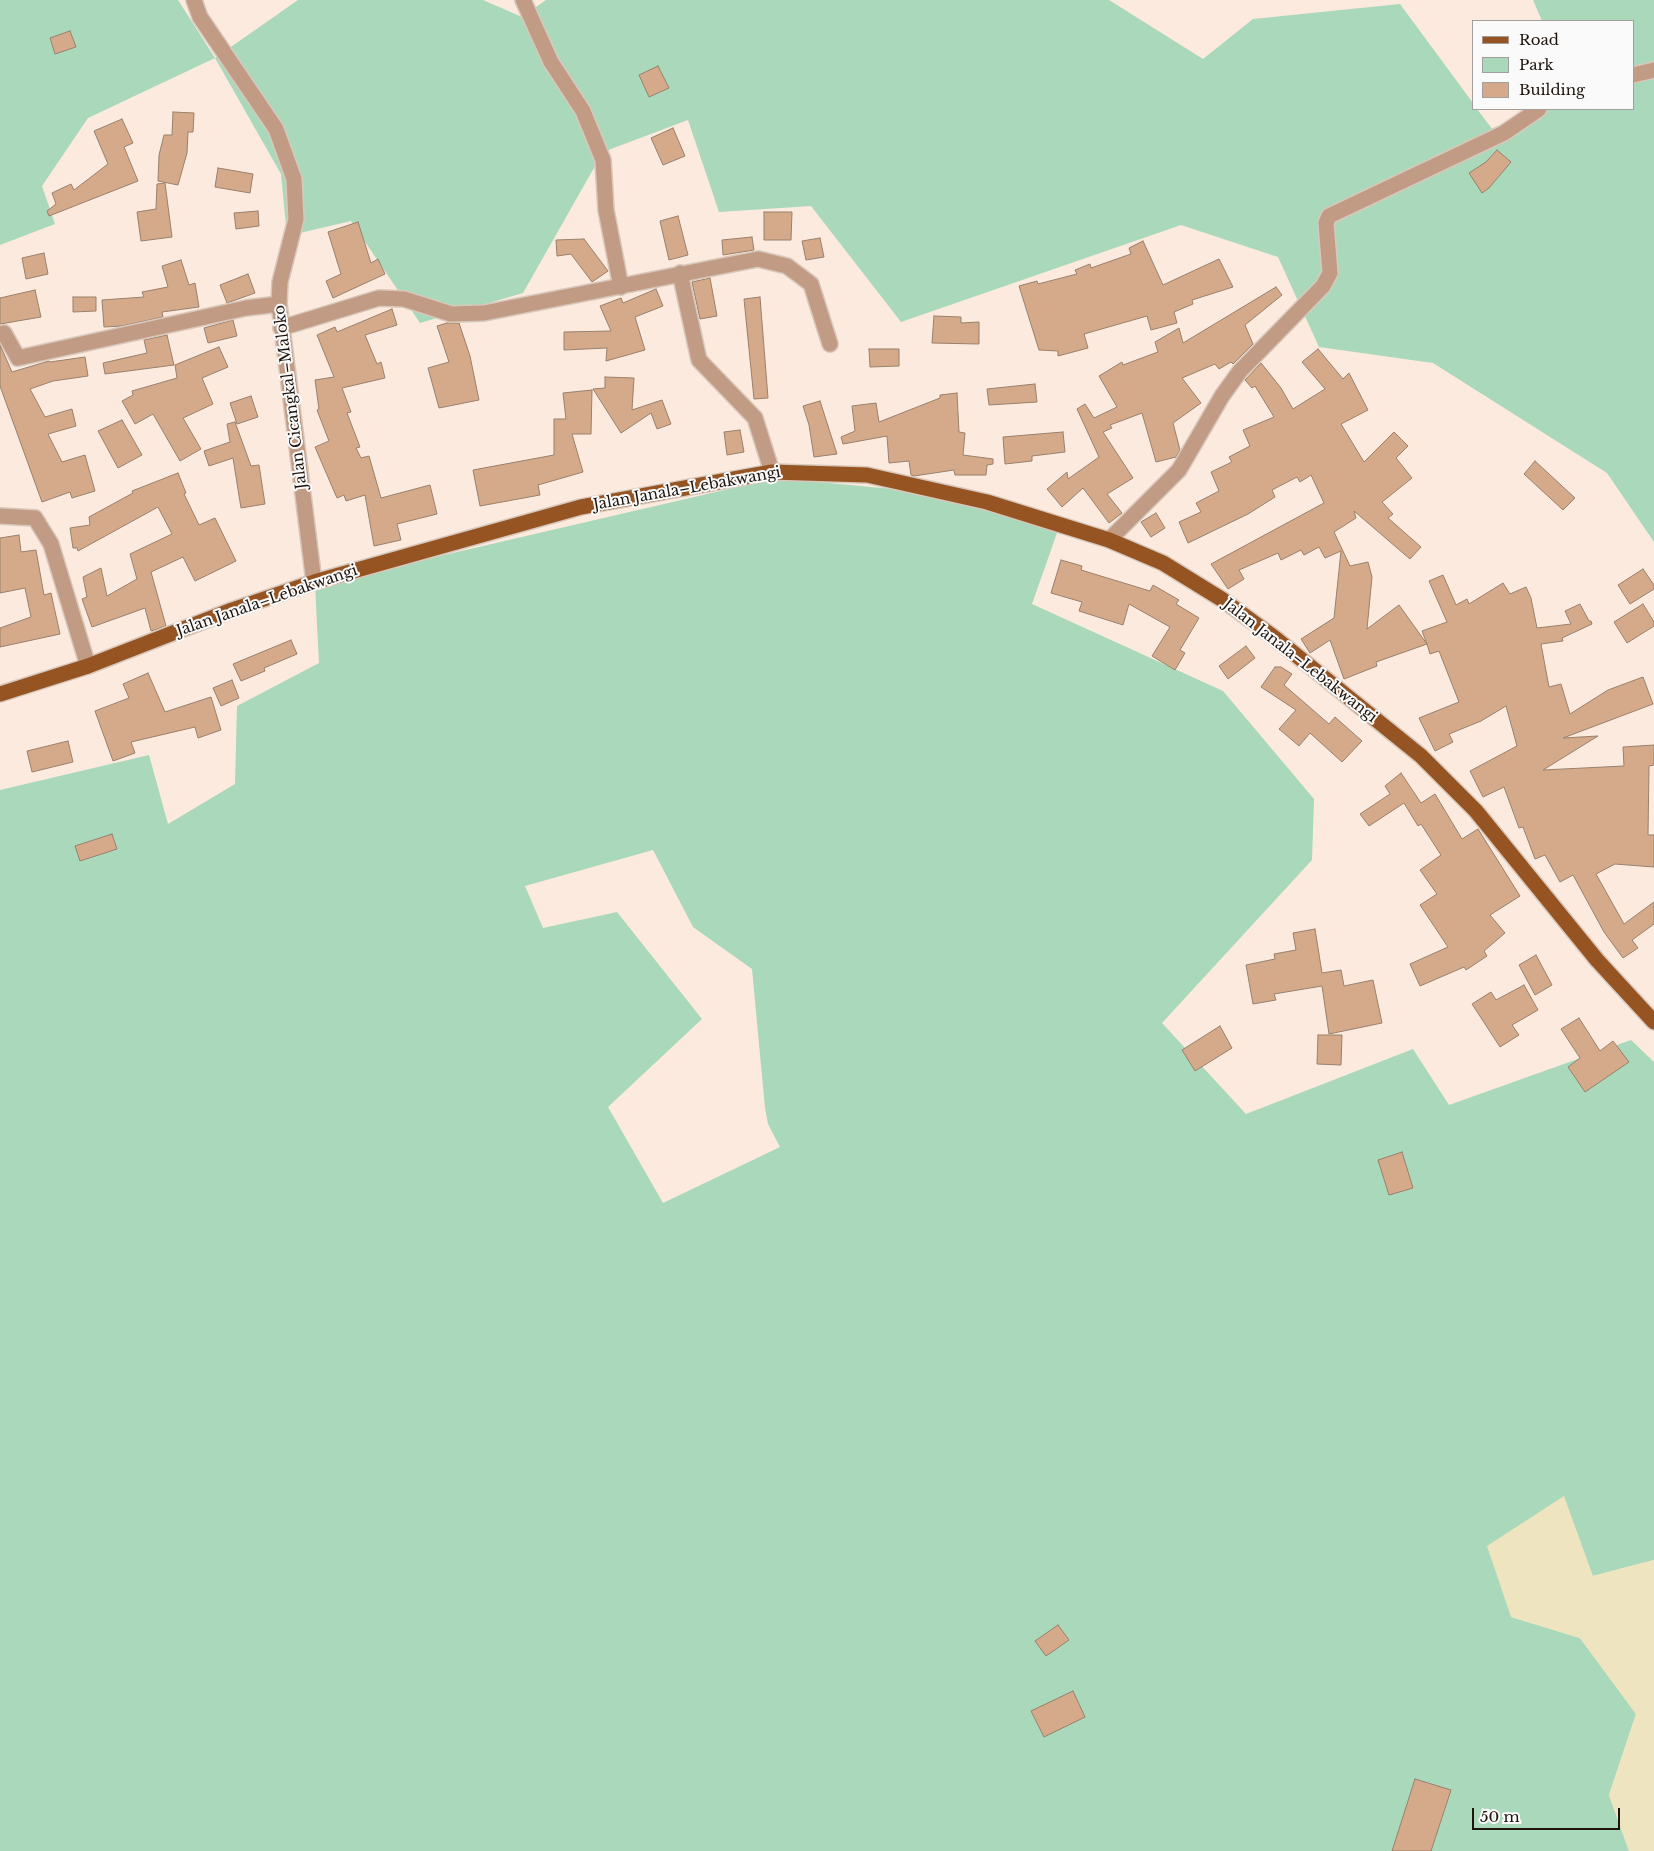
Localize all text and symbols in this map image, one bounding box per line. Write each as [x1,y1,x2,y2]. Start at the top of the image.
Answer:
legend [1472,20,1634,110]
text: Road [1519,30,1559,49]
text: Park [1519,55,1554,74]
text: Building [1519,80,1585,99]
street label: Jalan Cicangkal–Maloko [271,304,311,490]
street label: Jalan Janala–Lebakwangi [592,464,782,514]
street label: Jalan Janala–Lebakwangi [174,562,360,640]
street label: Jalan Janala–Lebakwangi [1220,595,1380,727]
scale bar [1474,1798,1622,1830]
text: 50 m [1480,1807,1520,1826]

